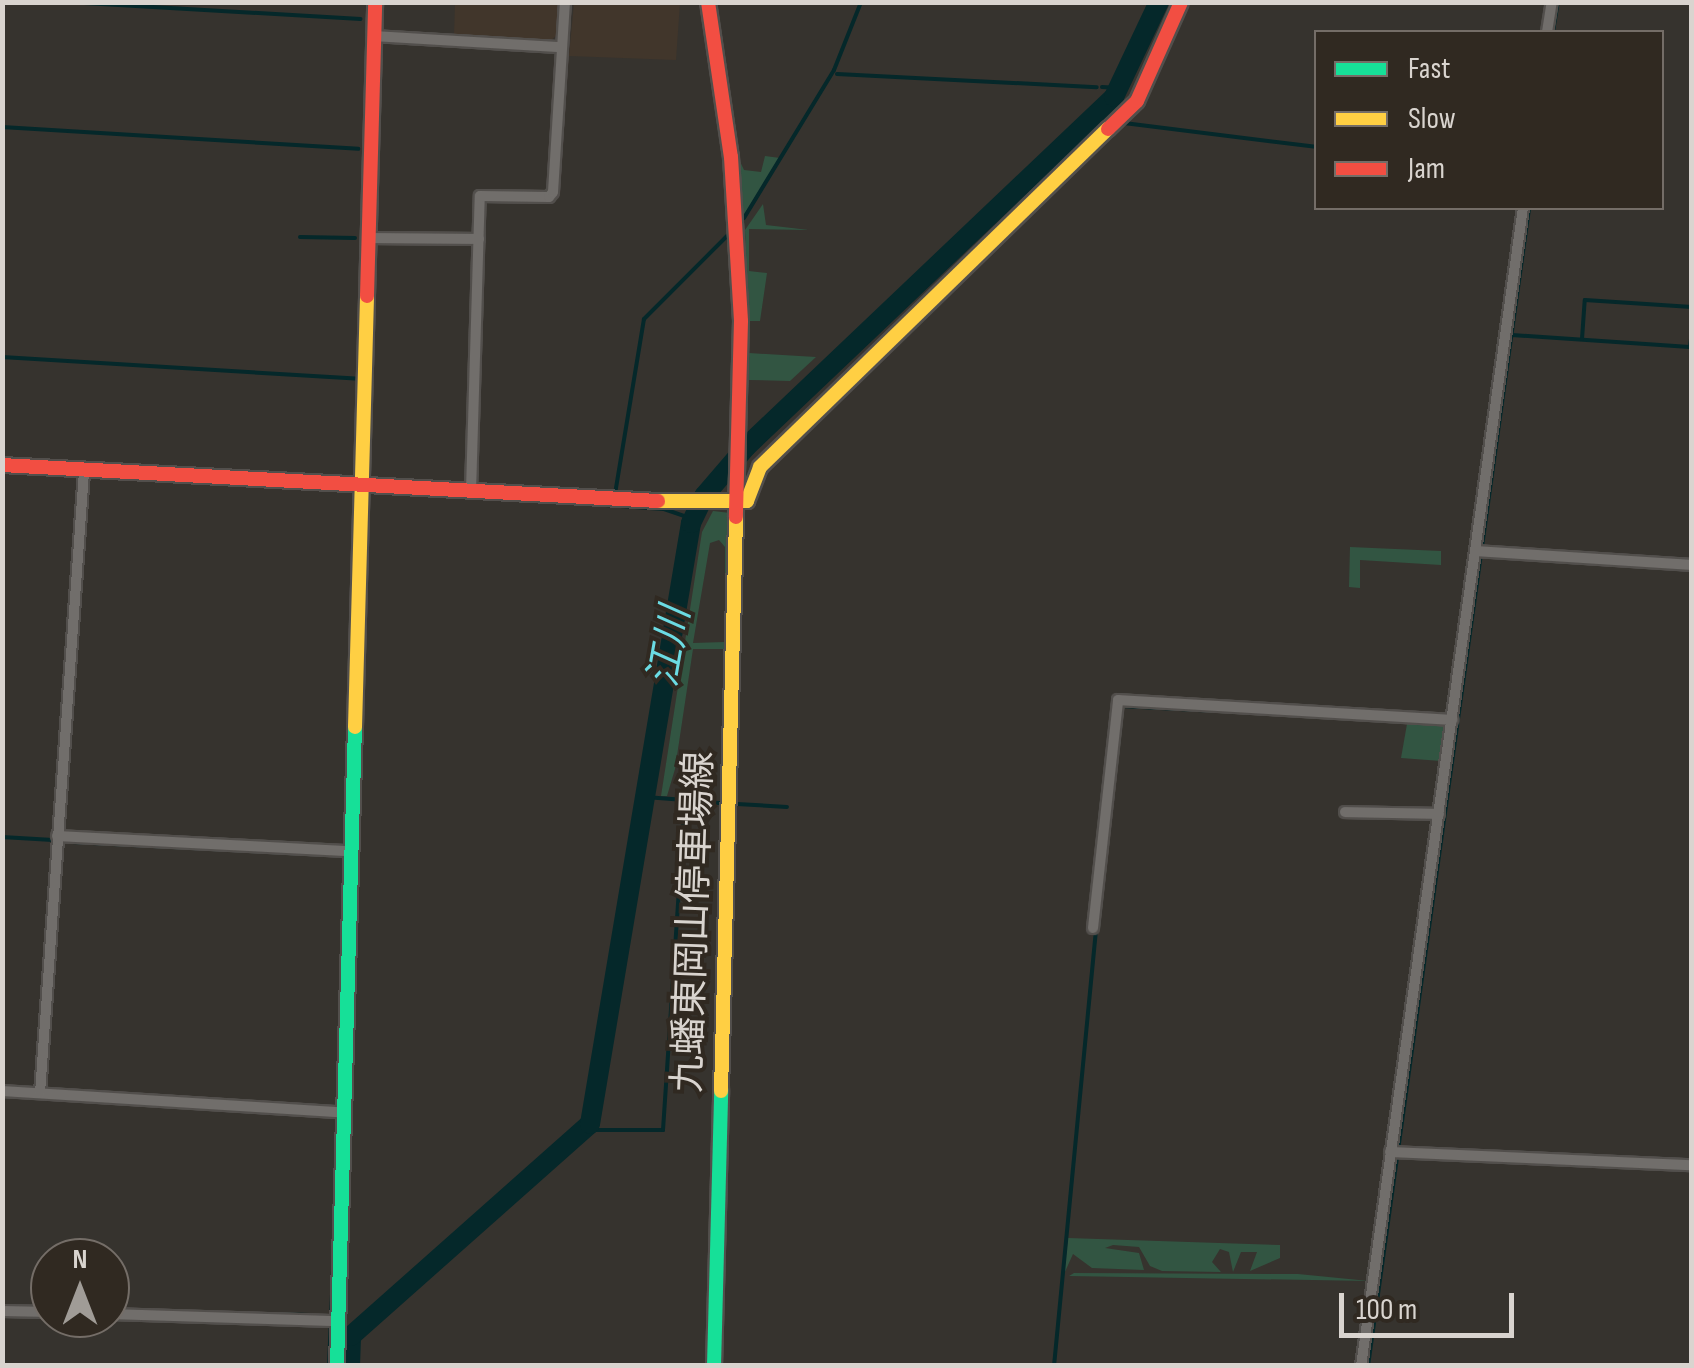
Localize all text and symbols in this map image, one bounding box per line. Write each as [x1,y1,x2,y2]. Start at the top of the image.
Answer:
legend [1314,30,1664,210]
text: Fast [1408,51,1450,87]
text: Slow [1408,101,1456,137]
text: Jam [1408,151,1445,187]
water label: 江川 [639,603,701,691]
street label: 九蟠東岡山停車場線 [665,750,723,1094]
north arrow [30,1238,130,1338]
text: N [73,1243,87,1276]
scale bar [1344,1273,1519,1335]
text: 100 m [1356,1292,1417,1328]

